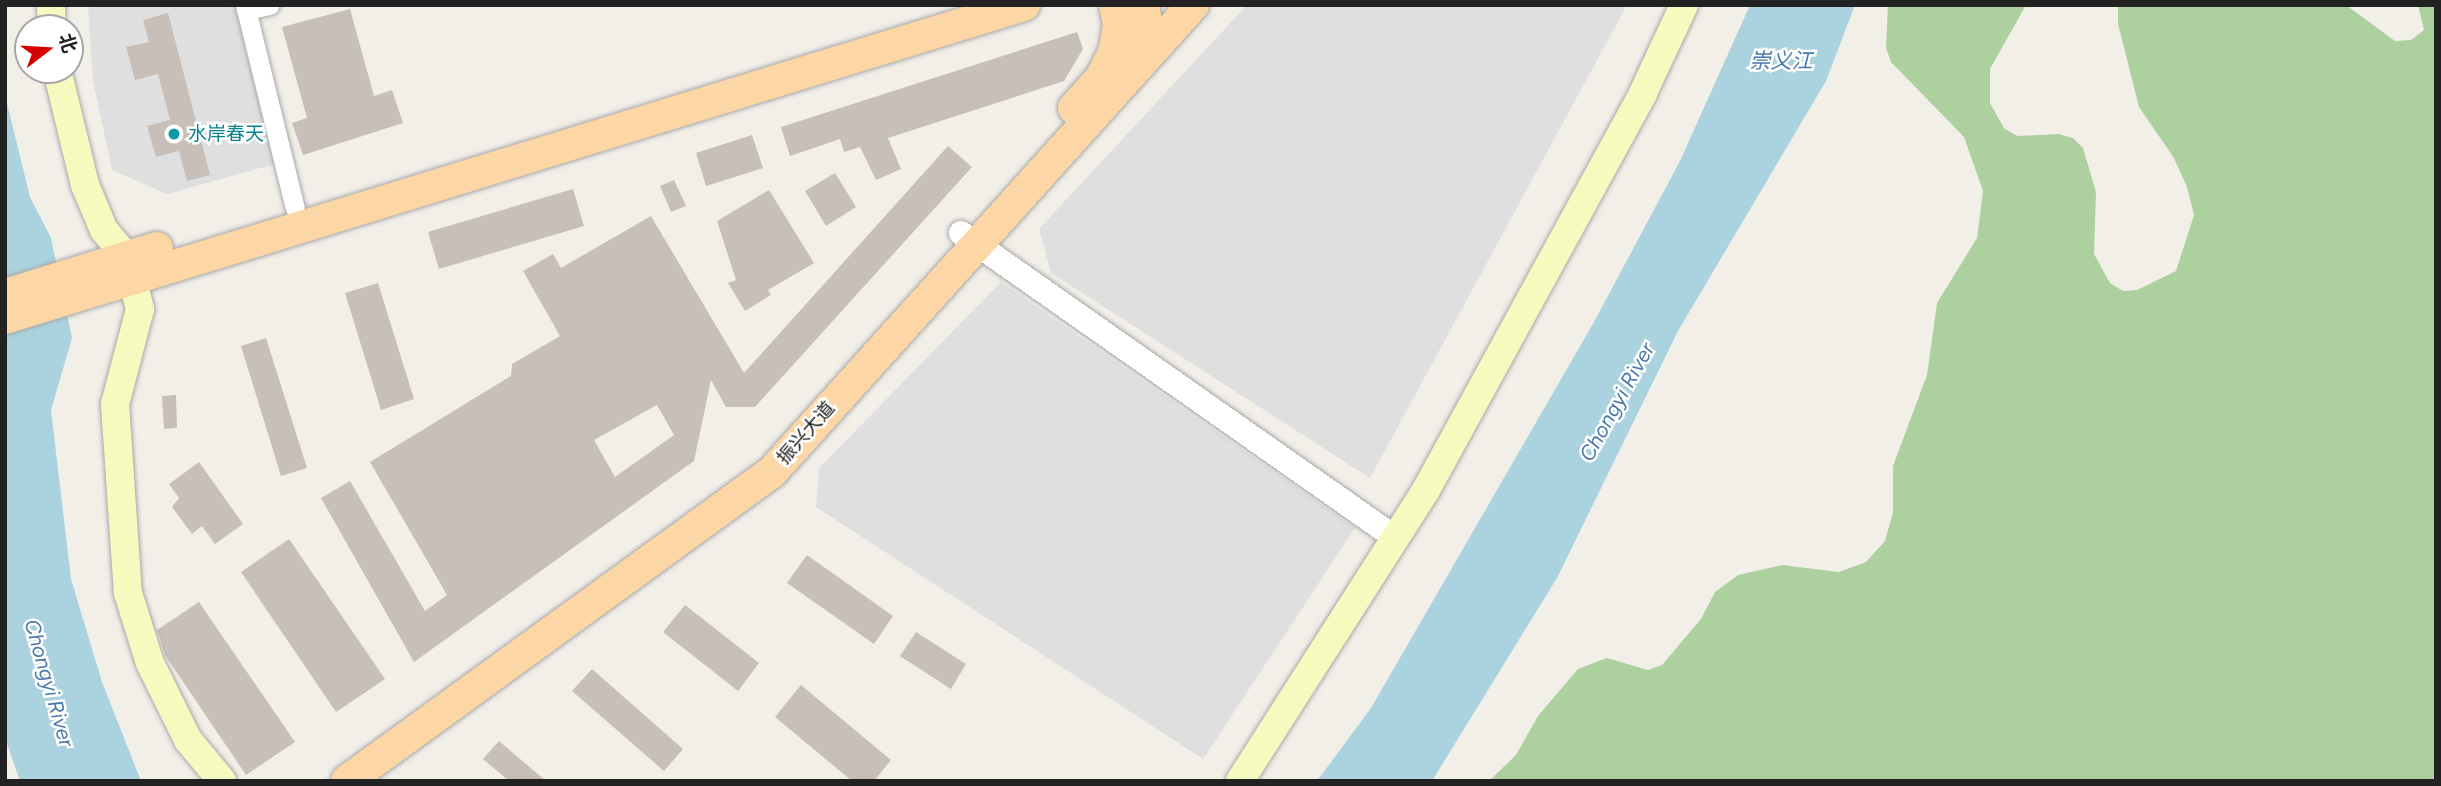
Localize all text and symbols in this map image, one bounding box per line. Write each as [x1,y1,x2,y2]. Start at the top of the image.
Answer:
north arrow [14,14,84,84]
text: 北 [54,31,81,56]
water label: 崇义江 [1750,48,1812,74]
place label: 水岸春天 [188,123,264,145]
marker: 水岸春天 [166,126,182,142]
water label: Chongyi River [1574,338,1660,466]
street label: 振兴大道 [772,397,840,469]
water label: Chongyi River [19,616,79,750]

